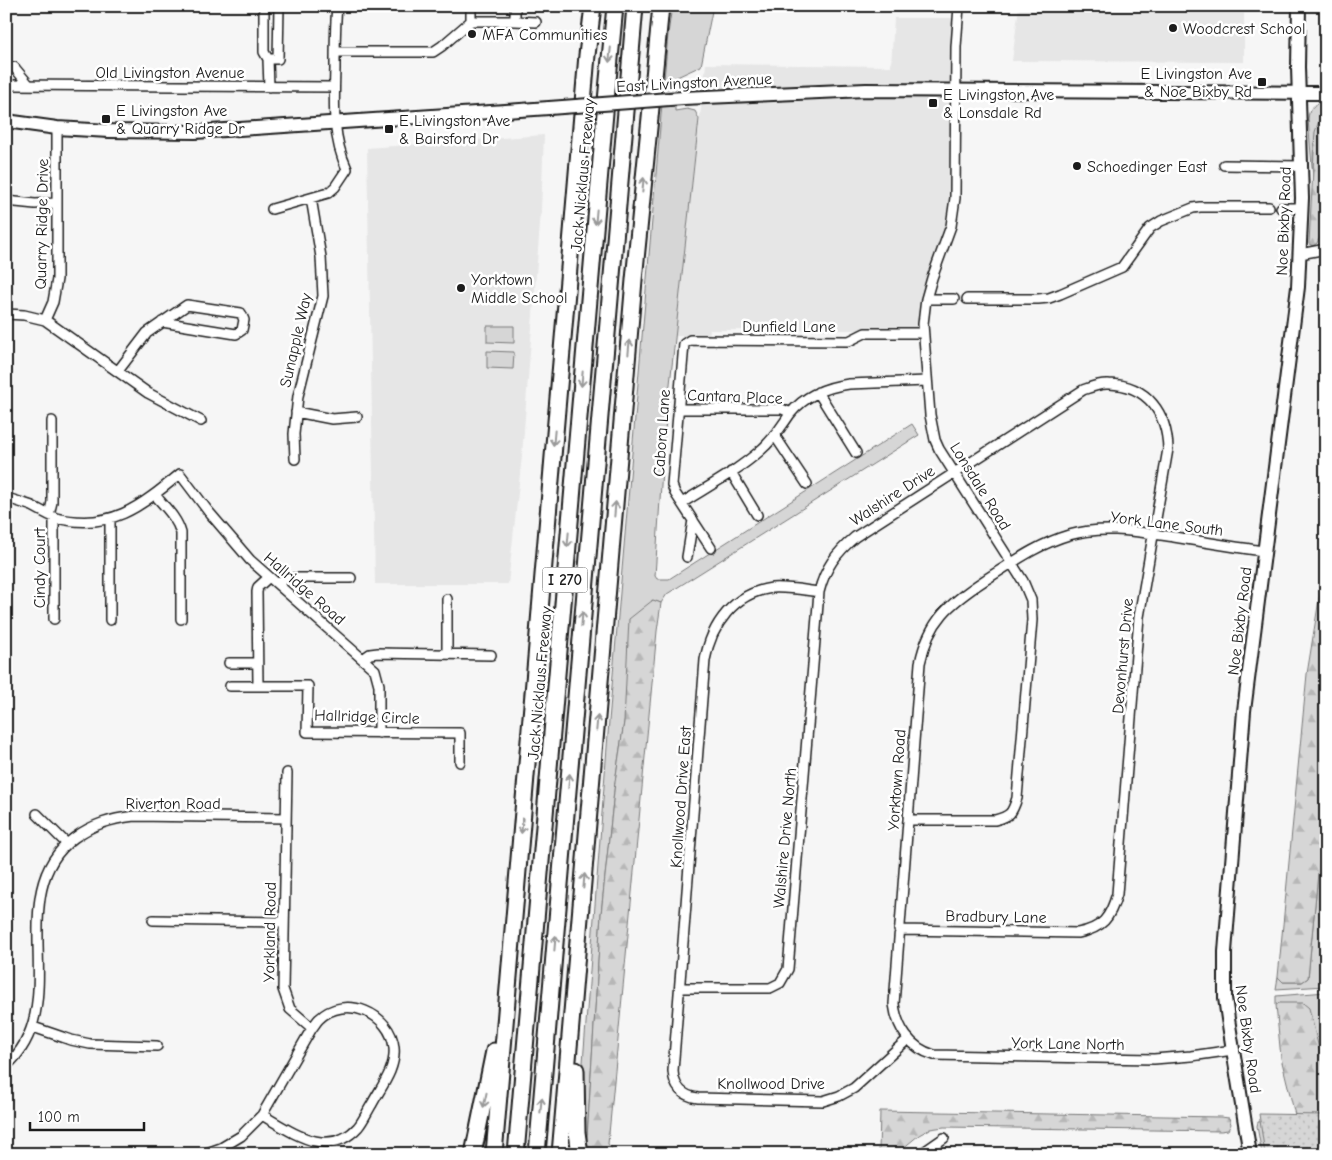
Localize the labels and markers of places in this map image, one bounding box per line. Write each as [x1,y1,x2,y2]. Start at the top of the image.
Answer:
place label: Woodcrest School [1183,20,1306,38]
marker: Woodcrest School [1167,22,1179,34]
place label: MFA Communities [482,26,608,44]
marker: MFA Communities [466,28,478,40]
place label: E Livingston Ave & Noe Bixby Rd [1141,65,1252,101]
marker: E Livingston Ave & Noe Bixby Rd [1256,76,1268,88]
place label: E Livingston Ave & Lonsdale Rd [943,86,1054,122]
marker: E Livingston Ave & Lonsdale Rd [927,97,939,109]
place label: E Livingston Ave & Quarry Ridge Dr [116,102,245,138]
place label: E Livingston Ave & Bairsford Dr [399,112,510,148]
marker: E Livingston Ave & Quarry Ridge Dr [100,113,112,125]
marker: E Livingston Ave & Bairsford Dr [383,123,395,135]
place label: Schoedinger East [1087,158,1207,176]
marker: Schoedinger East [1071,160,1083,172]
place label: Yorktown Middle School [471,271,567,307]
marker: Yorktown Middle School [455,282,467,294]

